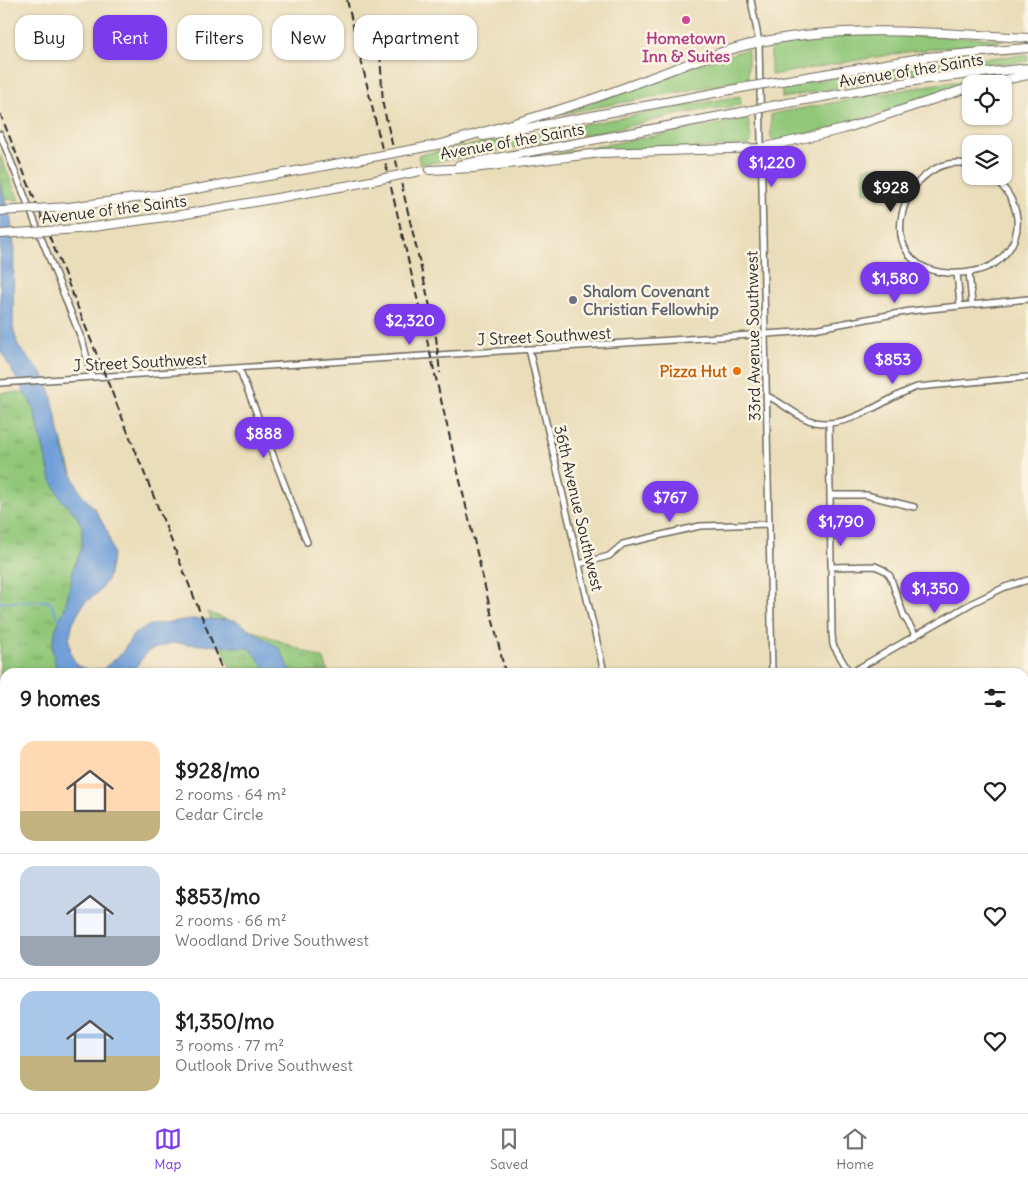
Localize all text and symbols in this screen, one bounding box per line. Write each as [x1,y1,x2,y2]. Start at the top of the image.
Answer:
marker: Hometown Inn & Suites [680,14,692,26]
chip: Buy [15,15,83,60]
chip: Rent [93,15,167,60]
chip: Filters [177,15,262,60]
chip: New [272,15,344,60]
chip: Apartment [354,15,477,60]
place label: Hometown Inn & Suites [642,28,730,66]
street label: Avenue of the Saints [837,49,985,91]
map controls [962,75,1012,185]
button: locate [962,75,1012,125]
street label: Avenue of the Saints [438,118,586,164]
button: layers [962,135,1012,185]
pin: $1,220 [731,146,813,188]
text: $1,220 [749,152,795,172]
pin: $928 [861,170,921,213]
text: $928 [873,177,909,197]
street label: Avenue of the Saints [40,190,188,228]
street label: 33rd Avenue Southwest [742,250,764,422]
pin: $1,580 [854,262,936,304]
text: $1,580 [871,268,919,288]
place label: Shalom Covenant Christian Fellowhip [583,281,719,320]
marker: Shalom Covenant Christian Fellowhip [567,294,579,306]
pin: $2,320 [369,304,451,346]
text: $2,320 [385,310,435,330]
street label: J Street Southwest [476,322,612,350]
pin: $853 [863,342,923,385]
street label: J Street Southwest [72,348,208,376]
text: $853 [875,349,911,369]
place label: Pizza Hut [659,361,728,381]
marker: Pizza Hut [731,365,743,377]
pin: $888 [234,416,294,459]
text: $888 [246,423,282,443]
street label: 36th Avenue Southwest [550,423,608,594]
pin: $767 [640,480,700,523]
text: $767 [653,487,687,507]
pin: $1,790 [800,504,882,547]
text: $1,790 [818,511,864,531]
pin: $1,350 [894,572,976,614]
text: $1,350 [911,578,959,598]
icon: filters [981,684,1009,712]
text: 9 homes [20,685,100,712]
text: $928/mo [175,757,260,784]
icon: home [60,761,120,821]
icon: heart [981,777,1009,805]
text: 2 rooms · 64 m² [175,784,287,804]
text: Cedar Circle [175,804,263,824]
text: $853/mo [175,883,260,910]
icon: home [60,886,120,946]
icon: heart [981,902,1009,930]
text: 2 rooms · 66 m² [175,910,287,930]
text: Woodland Drive Southwest [175,930,369,950]
text: $1,350/mo [175,1008,274,1035]
icon: home [60,1011,120,1071]
icon: heart [981,1027,1009,1055]
text: 3 rooms · 77 m² [175,1035,284,1055]
text: Outlook Drive Southwest [175,1055,353,1075]
tab: Map [154,1125,182,1173]
tab: Saved [490,1125,528,1173]
tab: Home [836,1125,874,1173]

